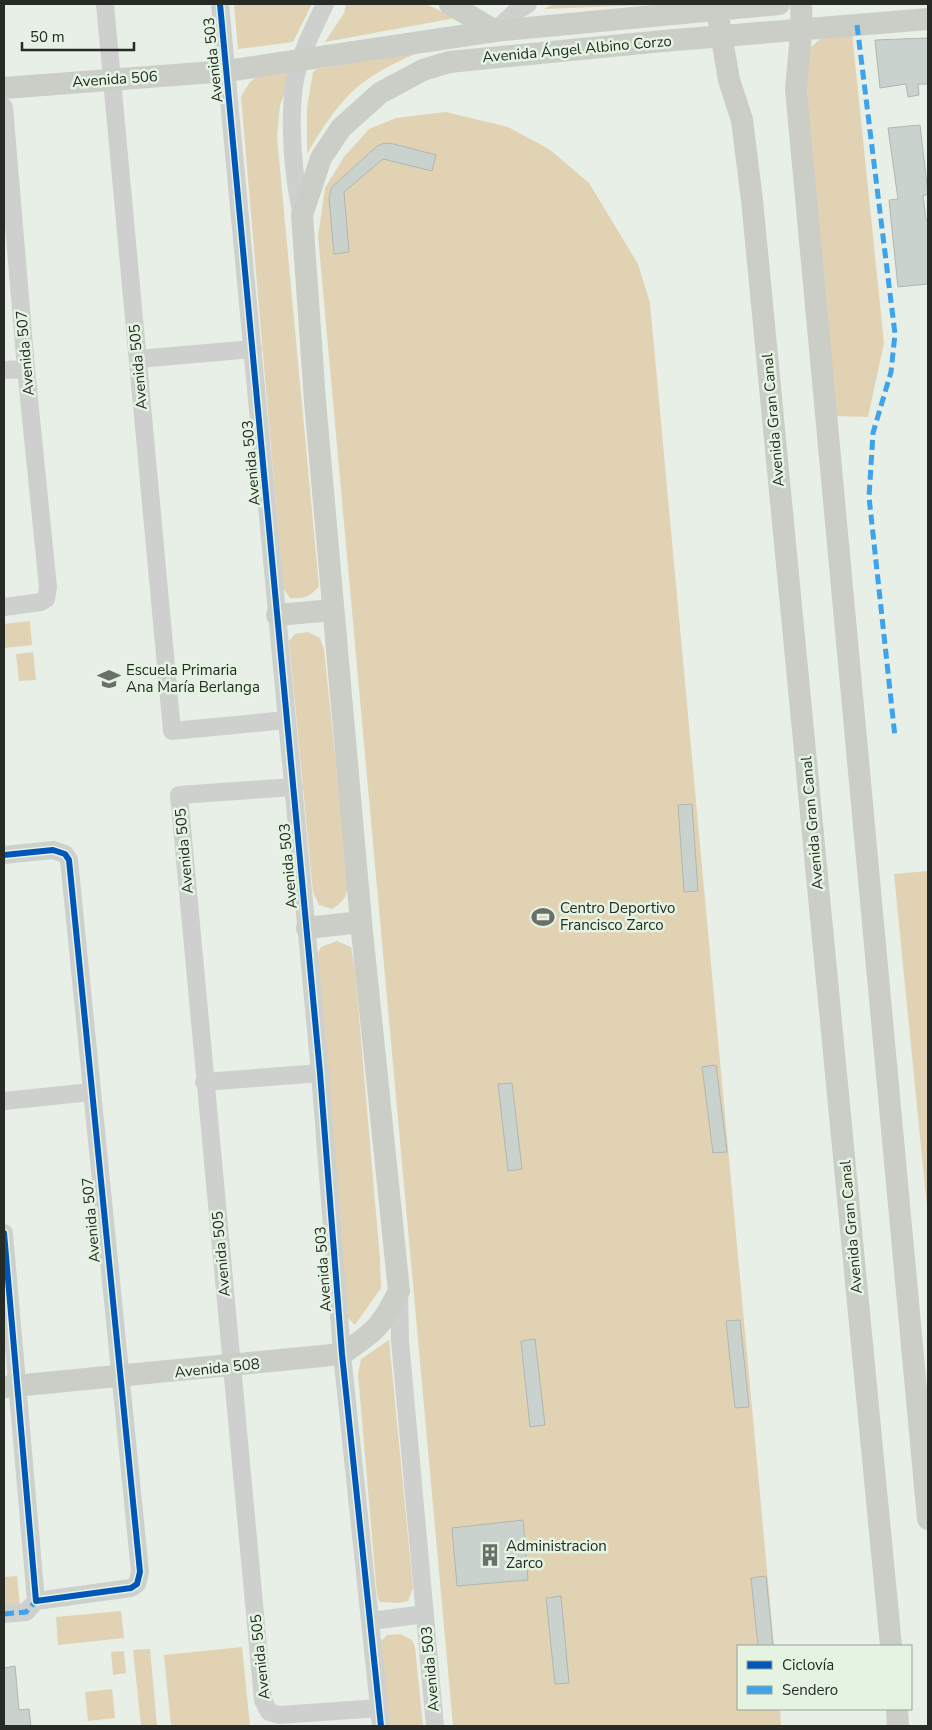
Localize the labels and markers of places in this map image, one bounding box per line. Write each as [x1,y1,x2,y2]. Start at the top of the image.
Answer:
place label: Escuela Primaria Ana María Berlanga [126,660,260,697]
school or university icon: Escuela Primaria Ana María Berlanga [96,666,122,692]
place label: Centro Deportivo Francisco Zarco [560,898,675,935]
sports icon: Centro Deportivo Francisco Zarco [530,904,556,930]
place label: Administracion Zarco [506,1536,607,1573]
building icon: Administracion Zarco [477,1542,503,1568]

